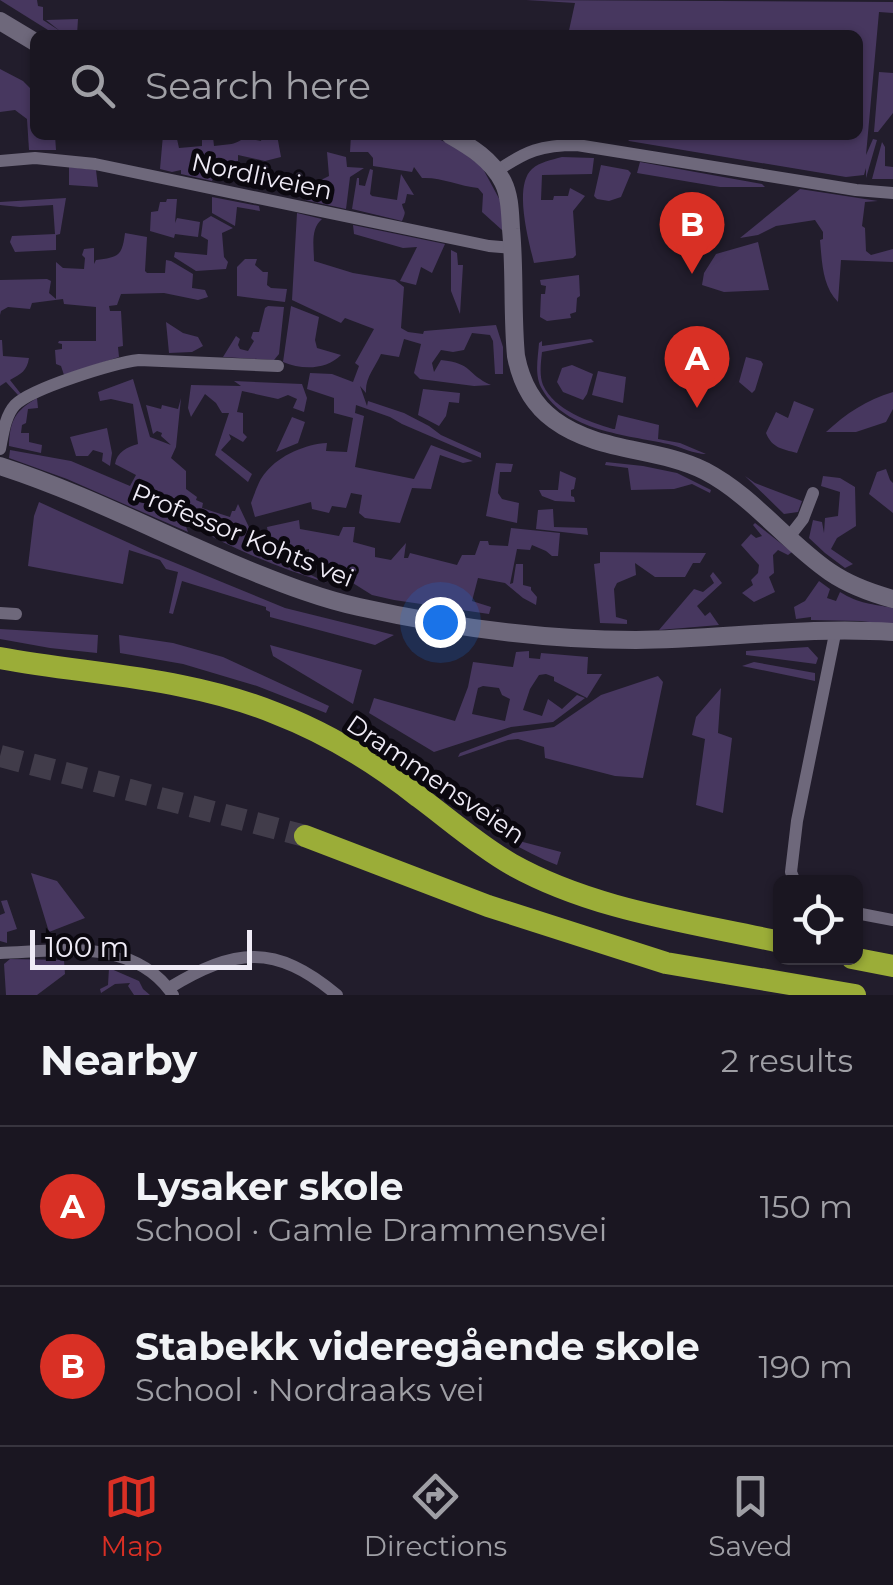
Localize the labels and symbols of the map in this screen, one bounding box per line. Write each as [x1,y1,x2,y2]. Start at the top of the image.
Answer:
street label: Nordliveien [189,146,335,206]
pin: B [660,192,724,274]
pin: A [664,326,730,408]
street label: Professor Kohts vei [128,477,358,593]
your location [415,597,466,648]
street label: Drammensveien [341,708,531,850]
scale bar [30,925,252,970]

